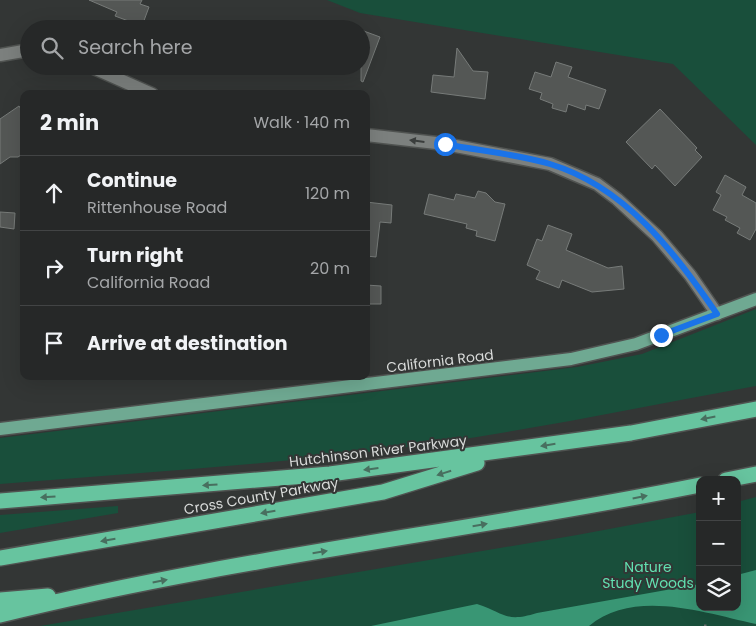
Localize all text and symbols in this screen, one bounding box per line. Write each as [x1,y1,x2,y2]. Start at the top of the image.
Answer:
search box [20,20,370,75]
icon: search [38,34,66,62]
text: Search here [78,34,192,61]
text: 2 min [40,108,99,137]
text: Walk · 140 m [253,111,350,134]
route start [434,133,457,156]
one-way arrow [409,137,425,145]
text: Continue [87,167,177,194]
icon: ahead [40,179,68,207]
text: 120 m [305,182,350,205]
text: Rittenhouse Road [87,196,227,219]
text: Turn right [87,242,183,269]
icon: right [40,254,68,282]
text: 20 m [310,257,350,280]
text: California Road [87,271,210,294]
route end [650,324,673,347]
icon: arrive [40,329,68,357]
text: Arrive at destination [87,330,288,357]
street label: California Road [385,344,495,378]
one-way arrow [700,415,716,423]
street label: Hutchinson River Parkway [288,430,468,472]
one-way arrow [540,442,556,450]
one-way arrow [363,465,379,473]
one-way arrow [436,470,451,478]
street label: Cross County Parkway [182,473,340,519]
map controls [696,476,741,611]
button: + [696,476,741,521]
one-way arrow [201,481,217,489]
one-way arrow [633,492,649,500]
one-way arrow [39,494,55,502]
one-way arrow [260,508,276,516]
one-way arrow [473,521,489,529]
button: − [696,521,741,566]
one-way arrow [100,536,116,544]
one-way arrow [312,547,328,555]
park label: Nature Study Woods [602,557,694,593]
button: layers [696,566,741,611]
one-way arrow [153,577,169,585]

